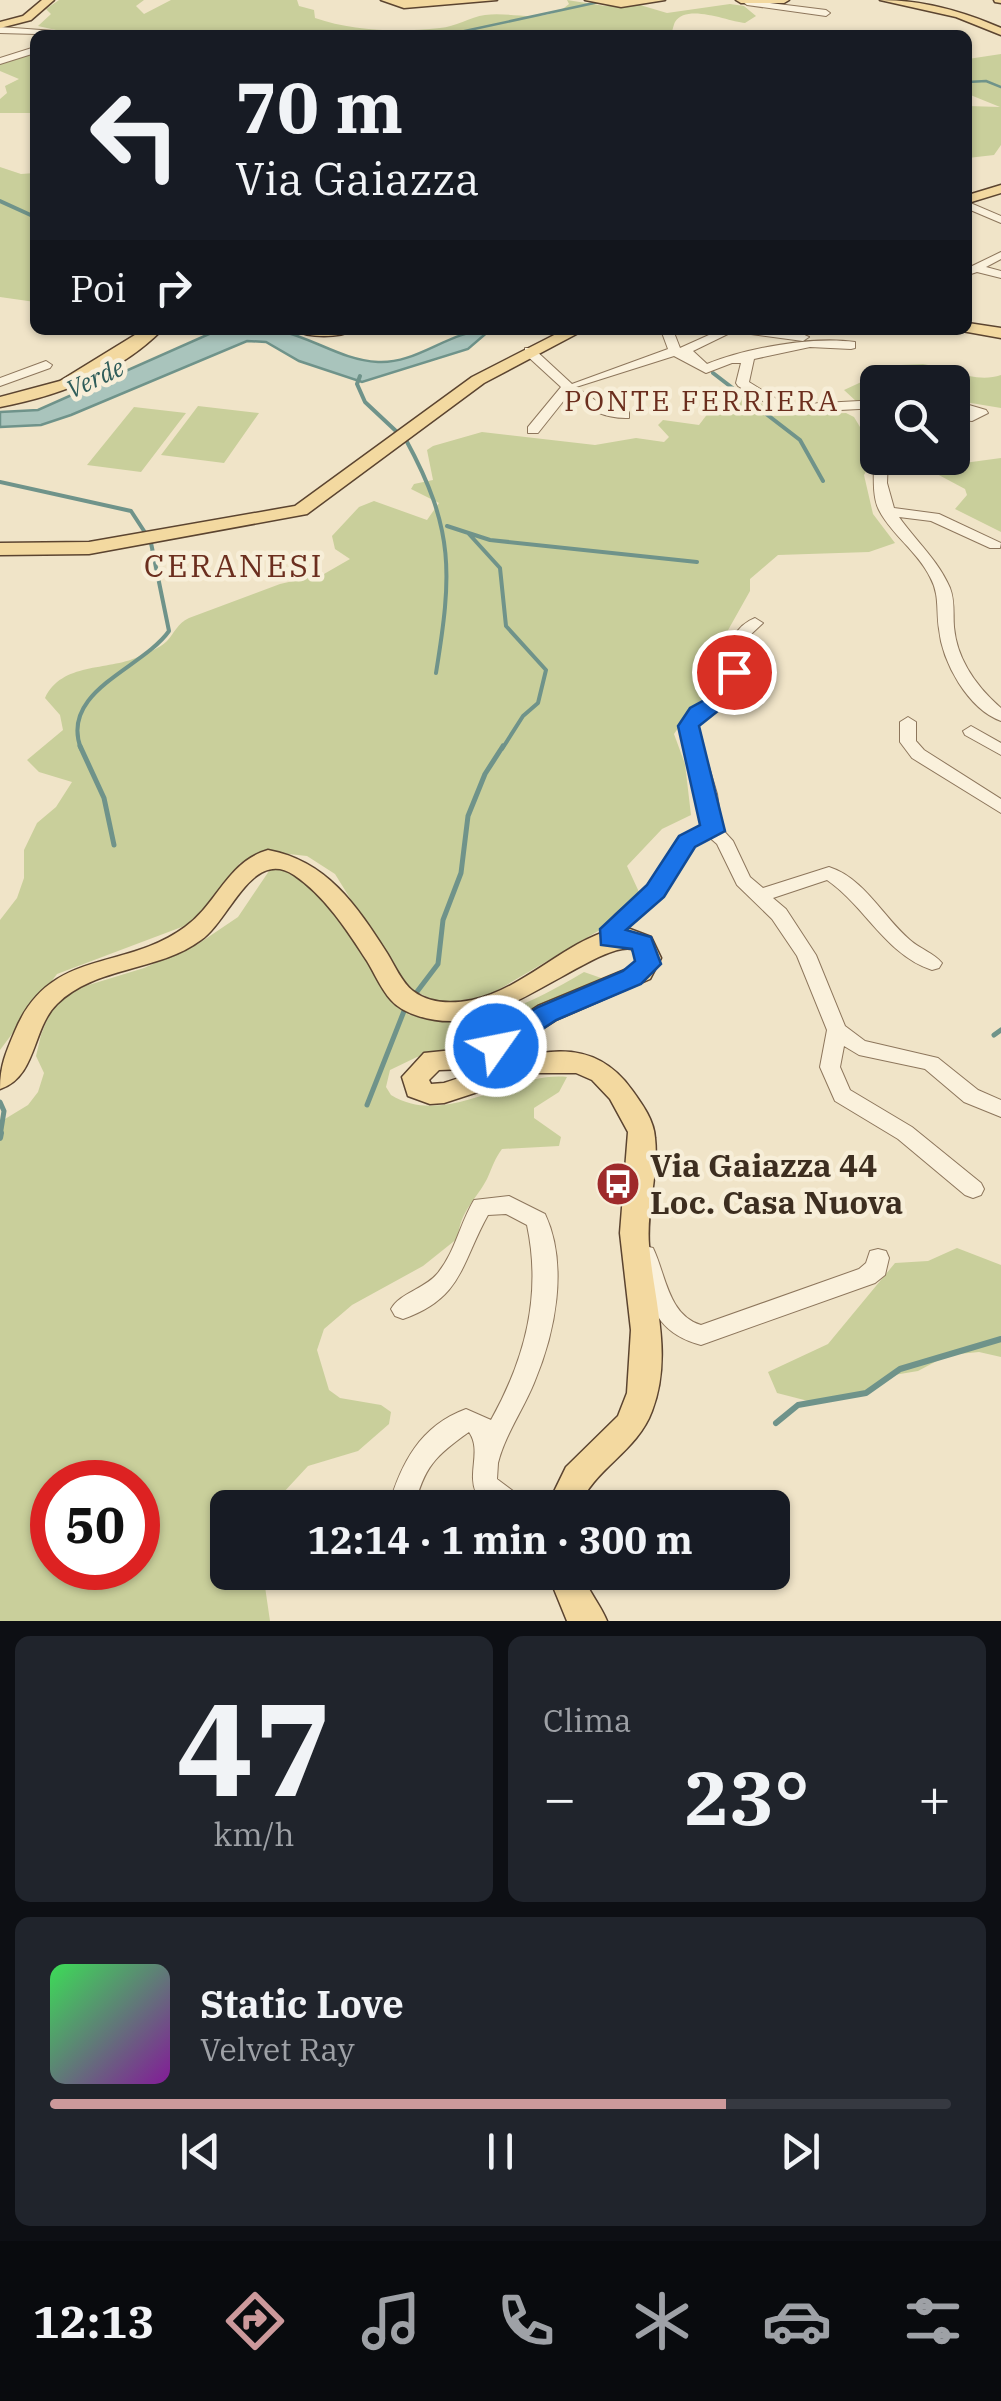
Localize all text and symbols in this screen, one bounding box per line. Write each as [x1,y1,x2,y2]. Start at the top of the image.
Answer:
text: 70 m [235,61,403,152]
icon: left [70,70,200,200]
text: Via Gaiazza [235,149,480,207]
icon: right [146,260,201,315]
text: Poi [70,263,126,312]
water label: Verde [61,350,129,405]
map controls [860,365,970,475]
button: search [860,365,970,475]
district label: PONTE FERRIERA [564,382,840,419]
district label: CERANESI [144,544,324,586]
pin [692,630,777,715]
icon: arrive [707,645,762,700]
position arrow [444,994,548,1098]
place label: Via Gaiazza 44 Loc. Casa Nuova [650,1144,903,1223]
bus stop icon: Via Gaiazza 44 Loc. Casa Nuova [595,1161,641,1207]
speed limit sign: 50 [30,1460,160,1590]
text: 12:14 · 1 min · 300 m [307,1515,693,1564]
text: 47 [176,1663,332,1832]
text: Clima [543,1699,631,1741]
text: 23° [684,1748,810,1846]
text: − [543,1762,576,1833]
text: + [918,1762,951,1833]
text: km/h [214,1813,294,1855]
text: Static Love [200,1979,404,2028]
text: Velvet Ray [200,2028,355,2070]
icon: previous [173,2124,228,2179]
icon: pause [473,2124,528,2179]
icon: next [773,2124,828,2179]
icon: directions [220,2286,290,2356]
icon: music [356,2286,426,2356]
icon: phone [491,2286,561,2356]
icon: climate [627,2286,697,2356]
icon: car [762,2286,832,2356]
icon: filters [898,2286,968,2356]
text: 12:13 [33,2292,154,2350]

